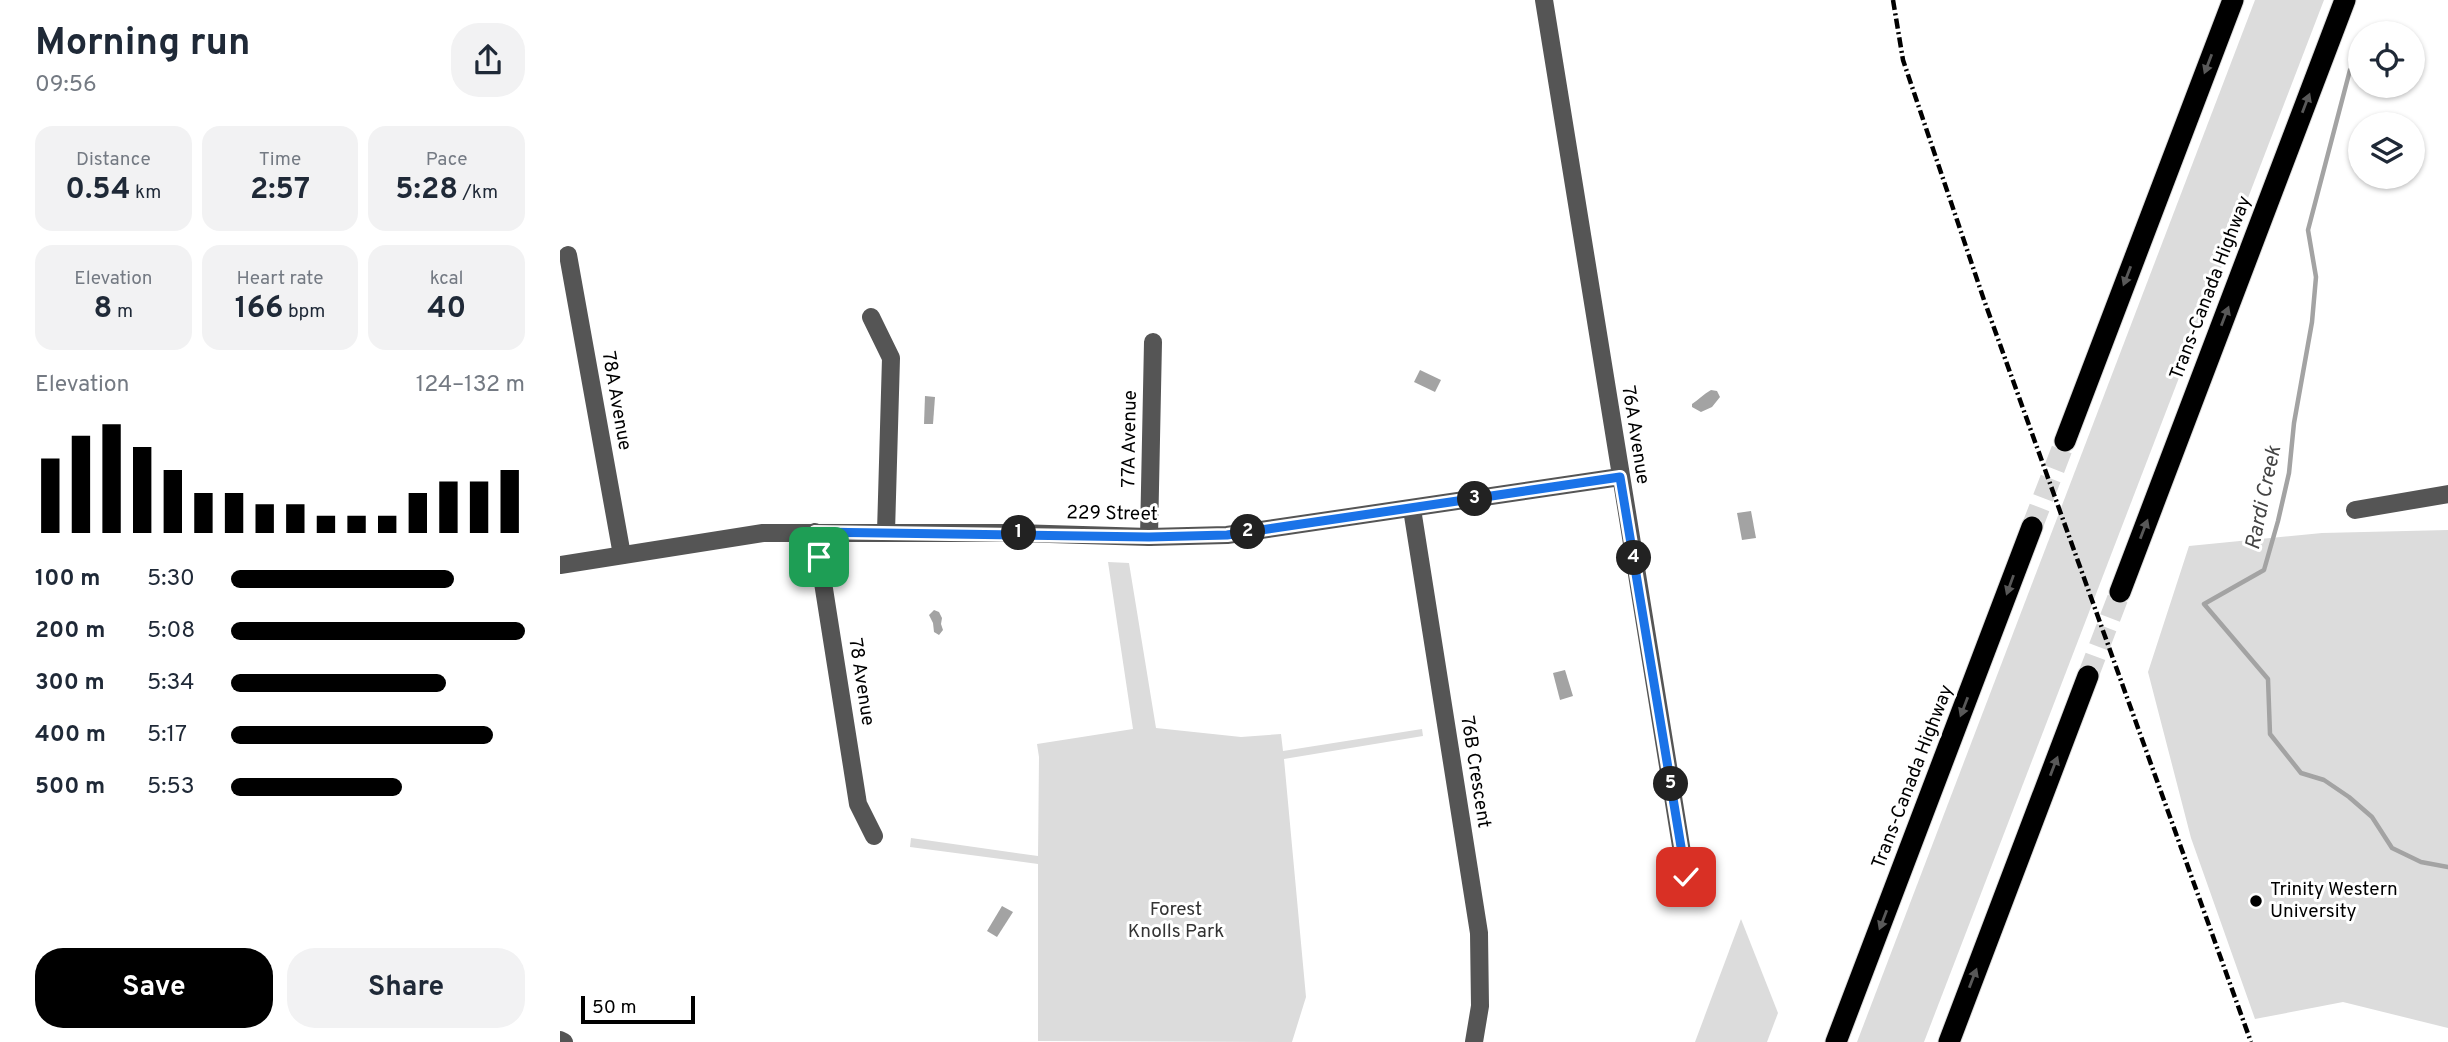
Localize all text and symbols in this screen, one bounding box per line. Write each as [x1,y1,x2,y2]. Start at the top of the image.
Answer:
text: Morning run [35,20,251,69]
map controls [2348,21,2425,189]
button: locate [2348,21,2425,98]
button: share [451,23,525,97]
one-way arrow [2203,53,2214,74]
text: 09:56 [35,71,97,100]
one-way arrow [2301,93,2312,114]
button: layers [2348,112,2425,189]
text: Distance [76,148,151,172]
text: Time [259,148,301,172]
text: Pace [426,148,468,172]
text: 0.54 [65,172,131,209]
text: 2:57 [250,172,310,209]
text: 5:28 [395,172,458,209]
text: km [131,181,161,205]
text: /km [458,181,498,205]
street label: Trans-Canada Highway [2165,193,2257,383]
one-way arrow [2122,266,2133,287]
text: Elevation [74,267,152,291]
text: Heart rate [237,267,323,291]
text: kcal [430,267,464,291]
text: 8 [94,291,112,328]
text: 166 [235,291,284,328]
text: 40 [427,291,466,328]
text: m [112,300,133,324]
text: bpm [284,300,325,324]
one-way arrow [2220,306,2231,327]
street label: 78A Avenue [595,350,637,452]
text: Elevation [35,371,130,400]
text: 124–132 m [416,371,525,400]
street label: 76A Avenue [1615,384,1655,486]
street label: 77A Avenue [1117,390,1143,488]
water label: Rardi Creek [2240,443,2288,552]
pin: 3 [1458,482,1492,516]
text: 3 [1469,486,1480,510]
street label: 229 Street [1066,501,1158,527]
pin: 2 [1230,514,1266,550]
pin: 1 [1002,516,1036,550]
one-way arrow [2139,518,2150,539]
text: 2 [1242,519,1253,543]
text: 1 [1015,520,1022,544]
pin [789,527,849,587]
icon: arrive [800,538,838,576]
pin: 4 [1616,540,1652,576]
text: 4 [1627,545,1640,569]
text: 100 m [35,565,100,594]
text: 5:30 [147,565,195,594]
one-way arrow [2004,575,2015,596]
text: 200 m [35,617,105,646]
text: 5:08 [147,617,195,646]
street label: 78 Avenue [842,637,880,727]
text: 300 m [35,669,105,698]
text: 5:34 [147,669,195,698]
street label: Trans-Canada Highway [1867,682,1959,872]
one-way arrow [1958,697,1969,718]
street label: 76B Crescent [1454,714,1496,830]
text: 400 m [35,721,106,750]
text: 5:17 [147,721,187,750]
one-way arrow [2048,755,2059,776]
pin: 5 [1654,766,1688,802]
text: 5 [1665,771,1676,795]
text: 500 m [35,773,105,802]
text: 5:53 [147,773,195,802]
pin [1656,847,1716,907]
icon: check [1667,858,1705,896]
place label: Trinity Western University [2270,878,2398,924]
marker: Trinity Western University [2248,893,2264,909]
park label: Forest Knolls Park [1128,898,1224,944]
one-way arrow [1877,909,1888,930]
button: Save [35,948,273,1028]
button: Share [287,948,525,1028]
one-way arrow [1968,968,1979,989]
scale bar [581,993,695,1025]
text: 50 m [592,996,637,1020]

